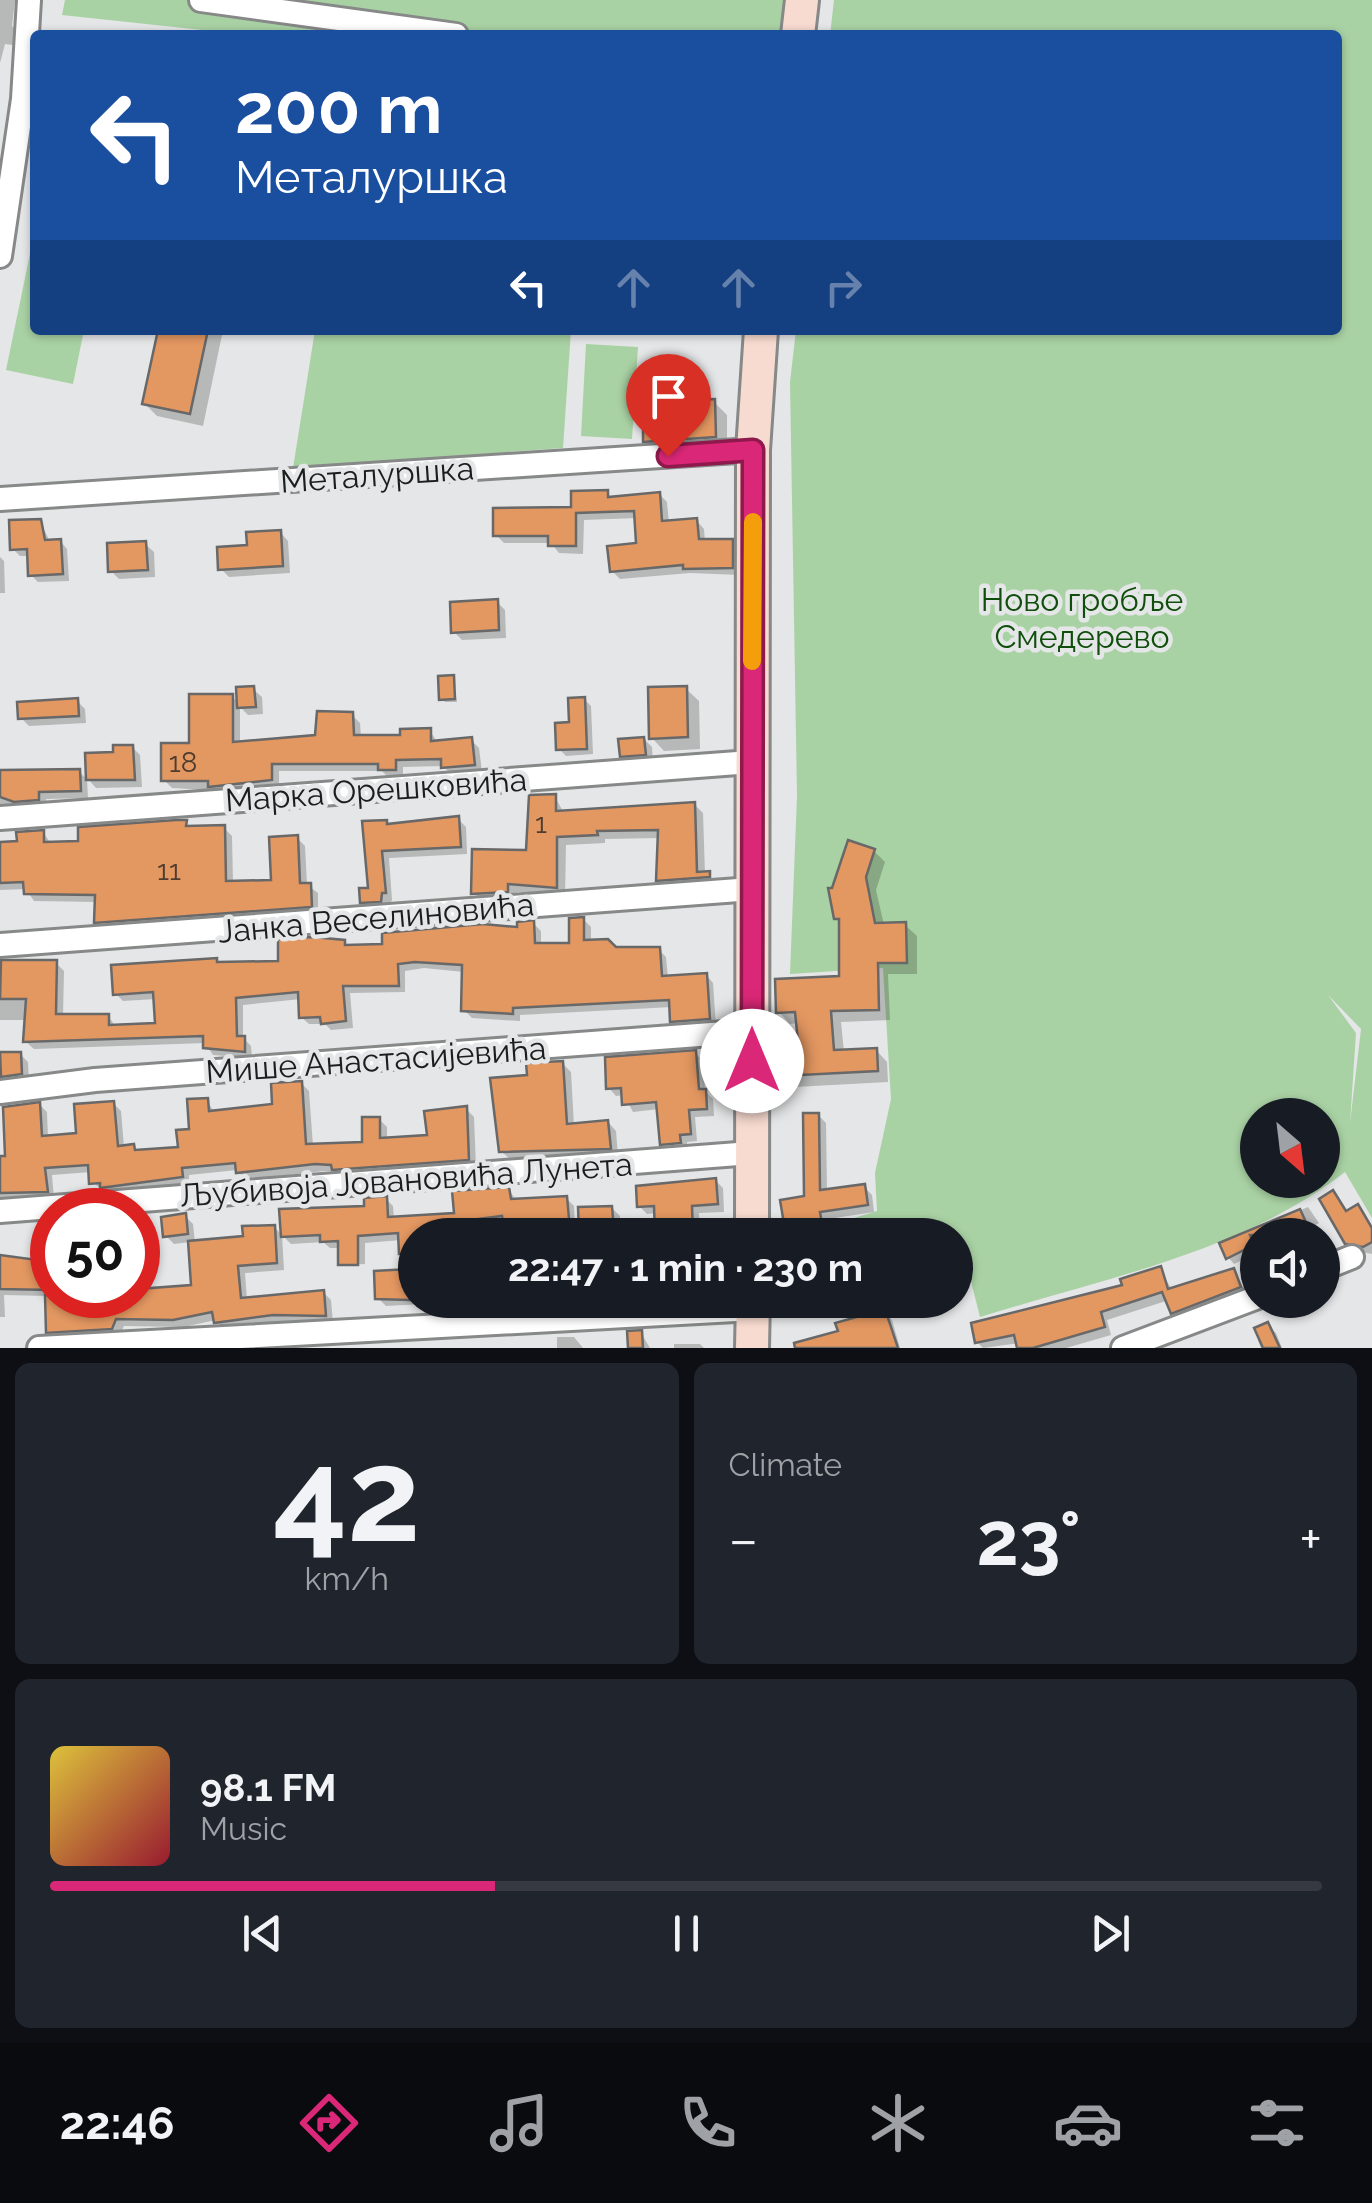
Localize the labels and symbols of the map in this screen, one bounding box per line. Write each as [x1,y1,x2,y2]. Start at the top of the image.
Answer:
pin [626,354,711,457]
street label: Металуршка [279,449,475,500]
park label: Ново гробље Смедерево [981,581,1183,655]
house number: 18 [169,746,197,779]
street label: Марка Орешковића [224,761,528,819]
house number: 1 [535,807,547,840]
house number: 11 [157,854,181,887]
street label: Јанка Веселиновића [217,885,535,950]
position arrow [700,1009,804,1113]
street label: Мише Анастасијевића [204,1029,548,1090]
north arrow [1240,1098,1340,1198]
street label: Љубивоја Јовановића Лунета [178,1145,634,1214]
speed limit sign: 50 [30,1188,160,1318]

